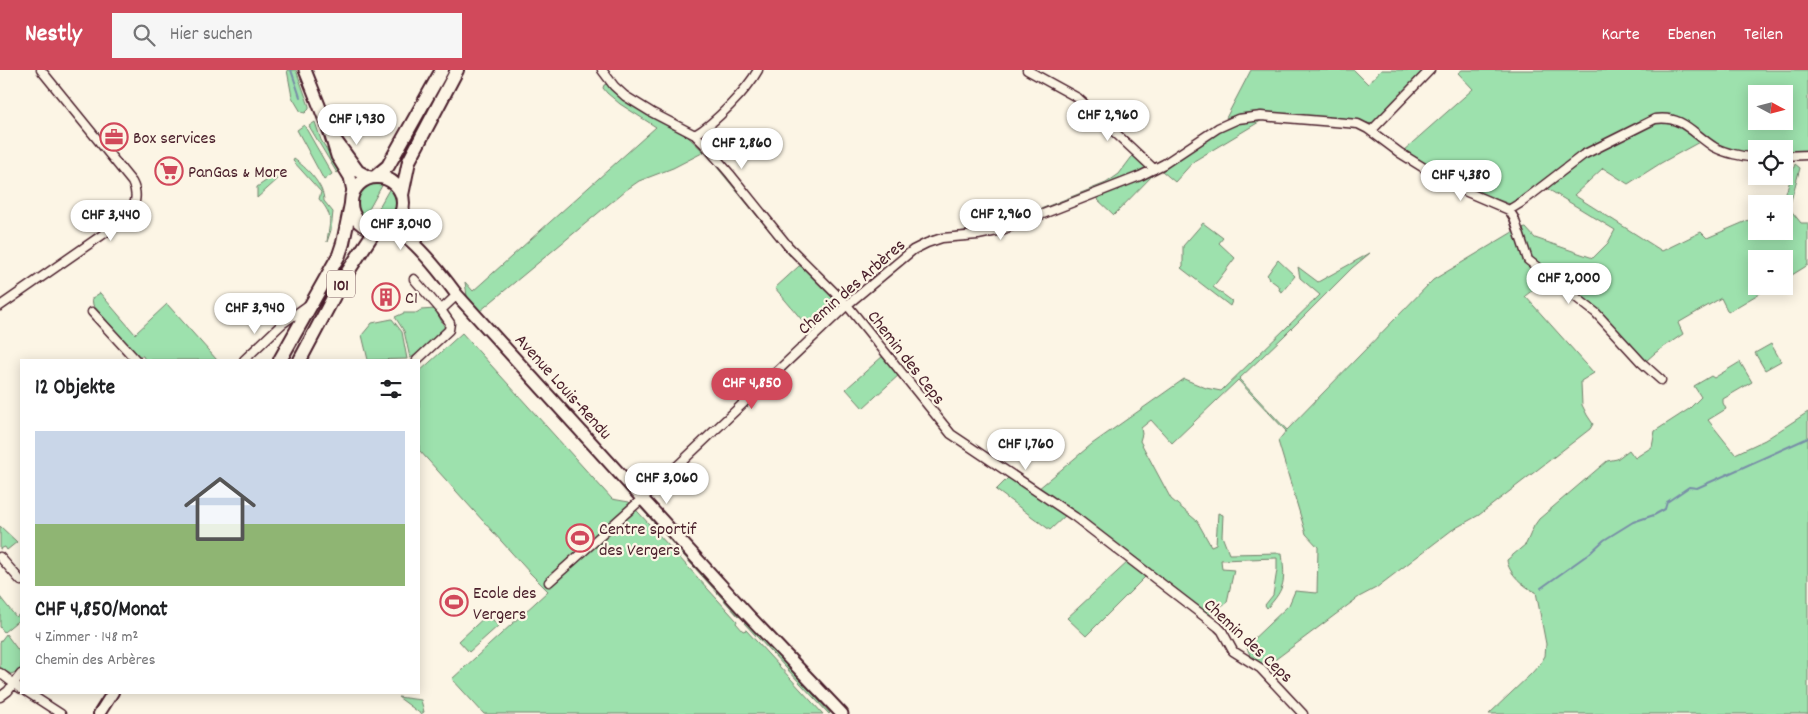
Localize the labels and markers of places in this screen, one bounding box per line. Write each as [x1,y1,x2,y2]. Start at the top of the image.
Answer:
pin: CHF 2,960 [1051,100,1165,142]
pin: CHF 1,930 [300,104,414,146]
office icon: Box services [99,122,129,152]
place label: Box services [133,127,216,152]
pin: CHF 2,860 [685,128,799,170]
supermarket icon: PanGas & More [154,156,184,186]
pin: CHF 4,380 [1404,160,1518,202]
place label: PanGas & More [188,161,287,186]
pin: CHF 2,960 [944,198,1058,241]
pin: CHF 3,440 [54,200,168,242]
pin: CHF 3,040 [344,208,458,251]
pin: CHF 2,000 [1512,262,1626,305]
building icon: C1 [371,282,401,312]
place label: C1 [405,287,418,312]
pin: CHF 3,940 [198,292,312,335]
pin: CHF 4,850 [695,368,809,410]
pin: CHF 1,760 [969,428,1083,471]
pin: CHF 3,060 [610,462,724,505]
place label: Centre sportif des Vergers [599,518,697,564]
sports icon: Centre sportif des Vergers [565,523,595,553]
place label: Ecole des Vergers [473,582,537,628]
sports icon: Ecole des Vergers [439,587,469,617]

